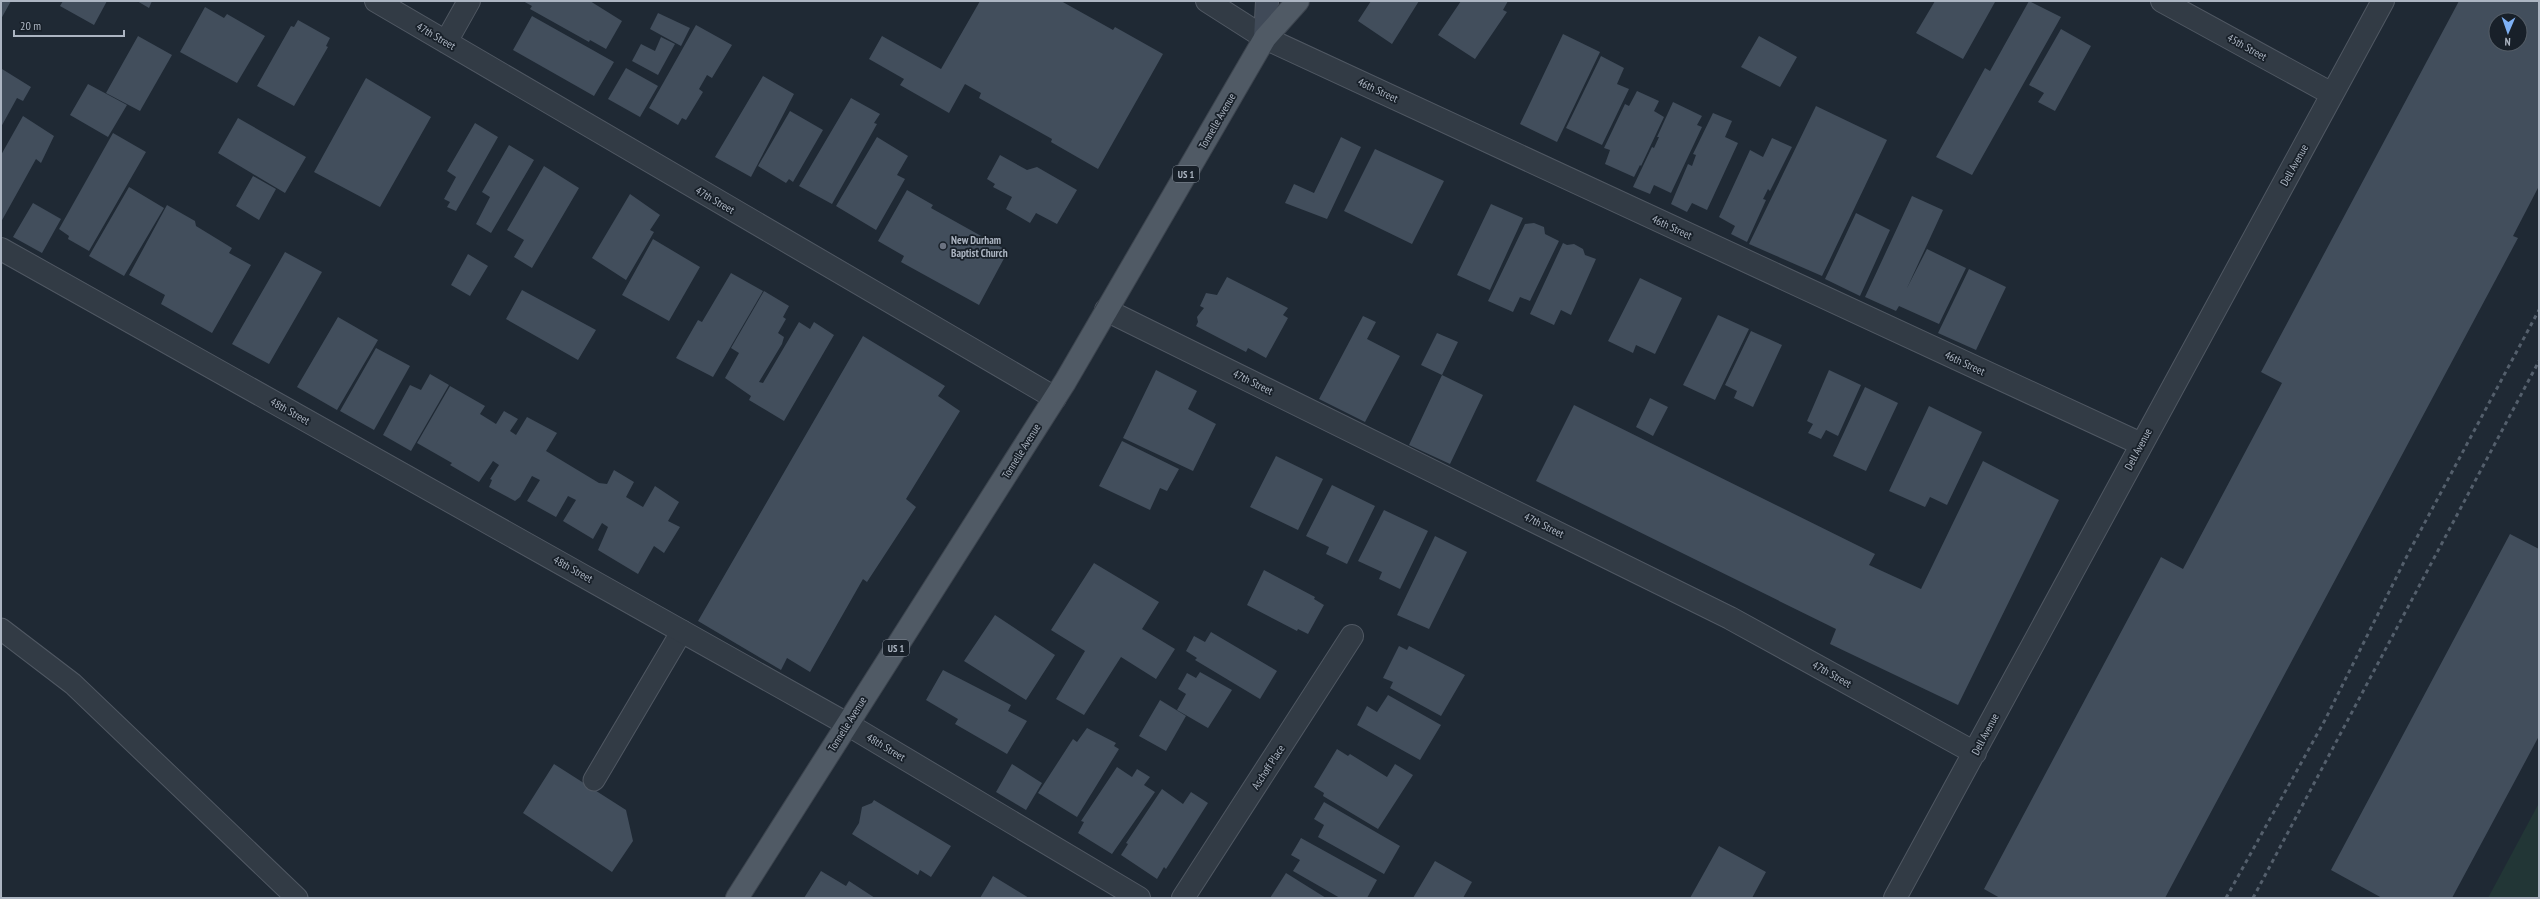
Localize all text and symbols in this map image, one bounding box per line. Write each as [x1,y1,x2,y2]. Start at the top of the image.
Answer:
scale bar [14,12,124,38]
north arrow [2488,12,2528,52]
text: 20 m [20,18,41,33]
street label: 47th Street [414,19,458,53]
street label: 45th Street [2225,30,2269,64]
text: N [2504,35,2511,49]
street label: 46th Street [1356,75,1400,105]
street label: Tonnelle Avenue [1195,90,1239,151]
street label: Dell Avenue [2277,141,2311,188]
road number: US 1 [1173,166,1199,182]
street label: 47th Street [693,183,737,217]
street label: 46th Street [1650,212,1694,242]
place label: New Durham Baptist Church [951,233,1008,260]
marker: New Durham Baptist Church [938,241,948,251]
street label: 46th Street [1943,348,1987,378]
street label: 47th Street [1231,366,1275,398]
street label: 48th Street [268,394,312,428]
street label: Tonnelle Avenue [999,421,1044,481]
street label: Dell Avenue [2121,425,2155,472]
street label: 47th Street [1522,509,1566,541]
street label: 48th Street [551,552,595,586]
road number: US 1 [883,640,909,656]
street label: 47th Street [1810,658,1854,690]
street label: Tonnelle Avenue [825,694,870,754]
street label: Dell Avenue [1968,710,2002,757]
street label: 48th Street [864,730,908,764]
street label: Aschoff Place [1248,742,1288,792]

